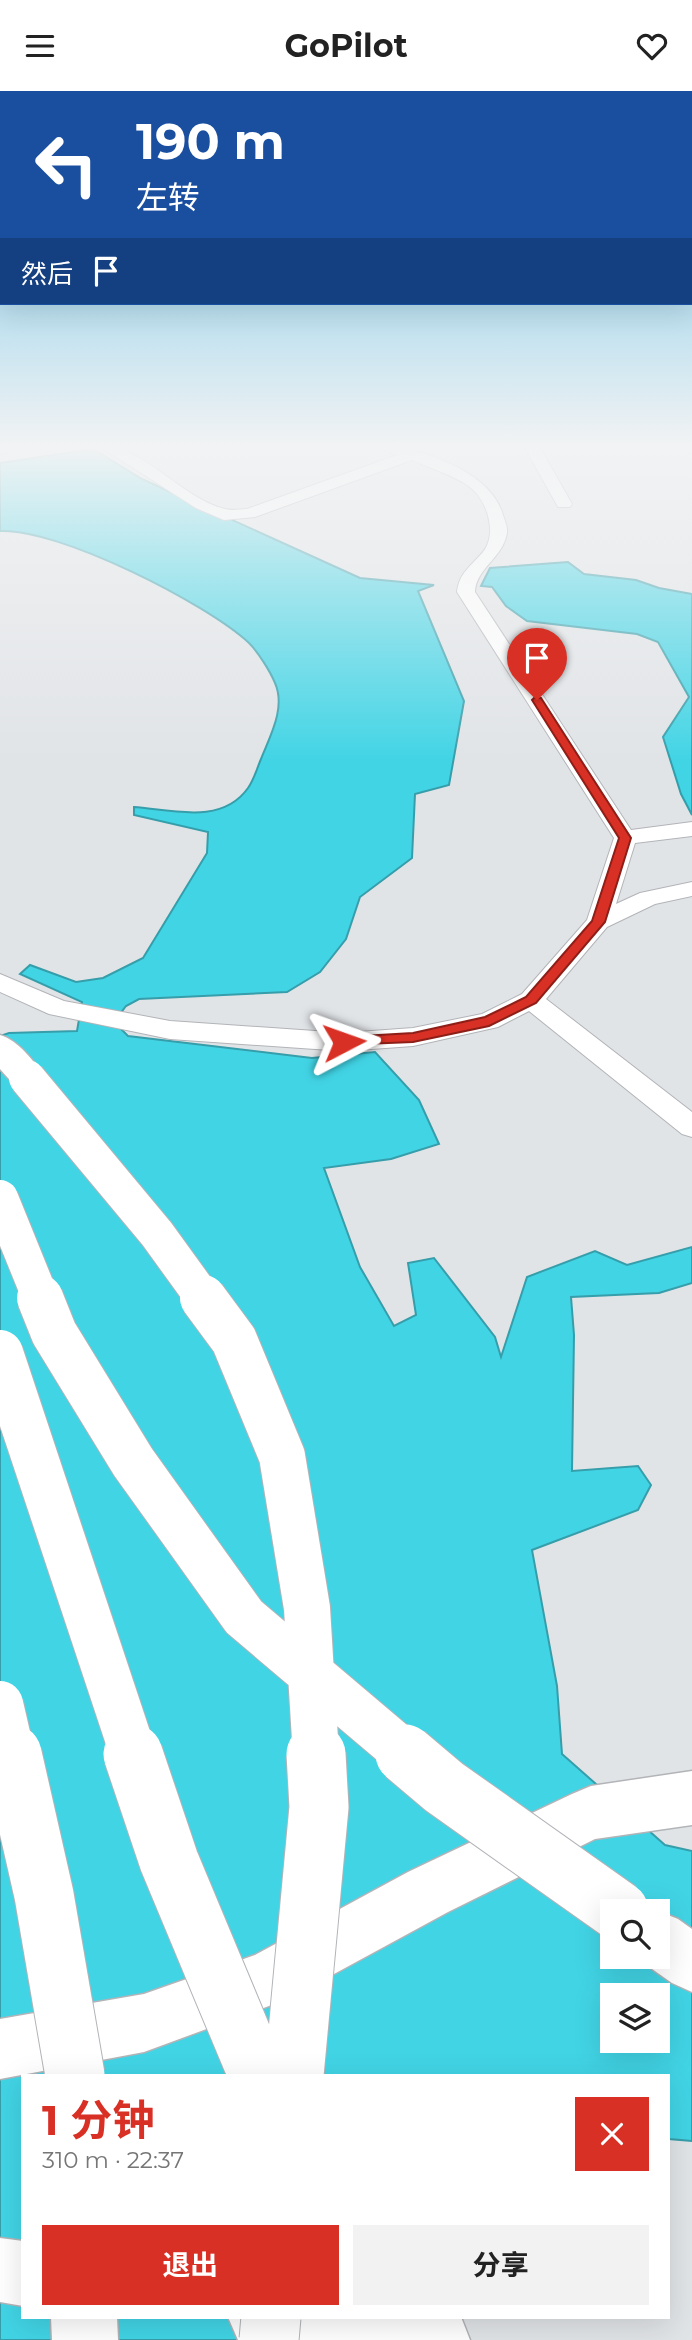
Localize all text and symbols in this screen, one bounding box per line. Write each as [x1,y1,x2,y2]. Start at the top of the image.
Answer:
text: GoPilot [284,26,408,65]
icon: menu [21,27,59,65]
icon: heart [633,27,671,65]
text: 190 m [136,112,285,171]
icon: left [21,119,112,210]
text: 左转 [136,178,200,217]
icon: arrive [87,252,125,290]
text: 然后 [21,258,73,290]
pin [507,628,567,700]
icon: arrive [518,639,556,677]
position arrow [307,1005,381,1079]
map controls [600,1899,670,2053]
button: search [600,1899,670,1969]
button: layers [600,1983,670,2053]
text: 1 分钟 [42,2094,154,2146]
button: close [575,2097,649,2171]
text: 310 m · 22:37 [42,2146,184,2174]
button: 退出 [42,2225,339,2305]
button: 分享 [353,2225,649,2305]

